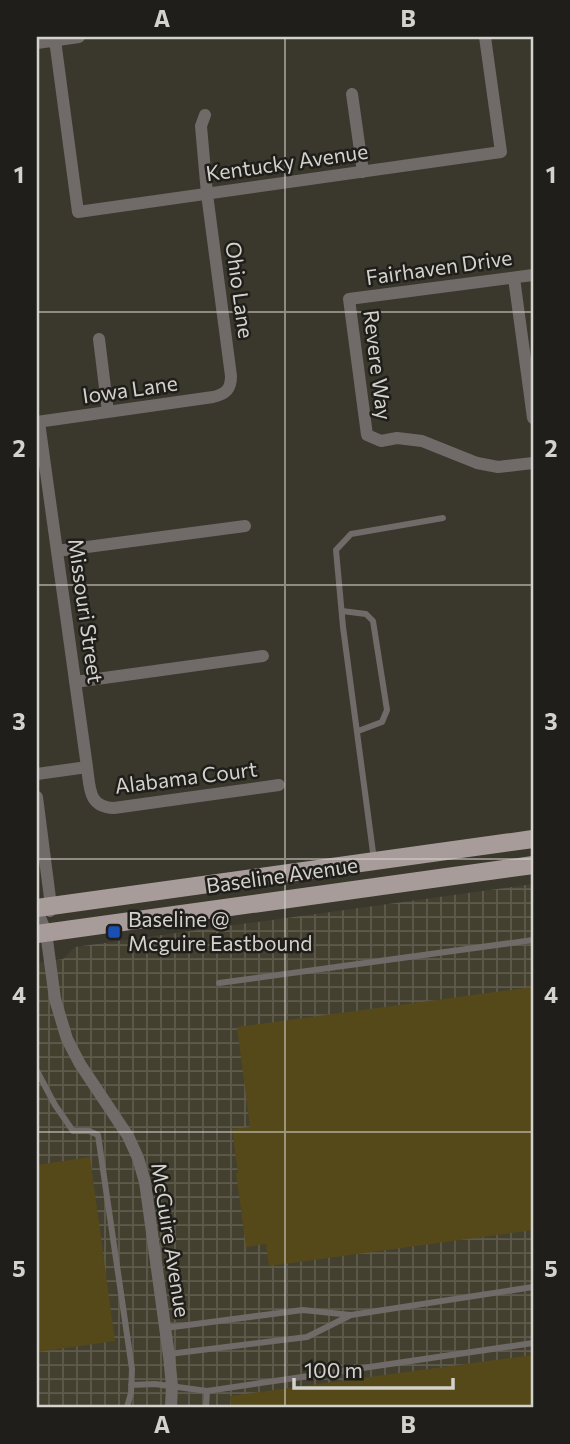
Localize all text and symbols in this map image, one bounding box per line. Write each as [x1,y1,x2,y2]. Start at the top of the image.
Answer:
text: A [154,4,171,32]
text: B [400,4,416,32]
street label: Kentucky Avenue [204,138,369,185]
text: 1 [14,160,24,188]
text: 1 [546,160,556,188]
street label: Ohio Lane [221,240,260,340]
street label: Fairhaven Drive [364,244,514,289]
street label: Revere Way [359,308,398,421]
street label: Iowa Lane [81,369,179,408]
text: 2 [12,434,26,462]
text: 2 [544,434,558,462]
street label: Missouri Street [64,537,109,685]
text: 3 [12,707,26,735]
text: 3 [544,707,558,735]
street label: Alabama Court [113,755,258,798]
street label: Baseline Avenue [204,851,359,898]
place label: Baseline @ Mcguire Eastbound [128,906,312,955]
marker: Baseline @ Mcguire Eastbound [106,924,122,940]
text: 4 [12,980,26,1008]
text: 4 [544,980,558,1008]
street label: McGuire Avenue [147,1161,196,1319]
text: 5 [12,1254,26,1282]
text: 5 [544,1254,558,1282]
scale bar [294,1346,453,1390]
text: 100 m [304,1357,363,1382]
text: A [154,1410,171,1438]
text: B [400,1410,416,1438]

